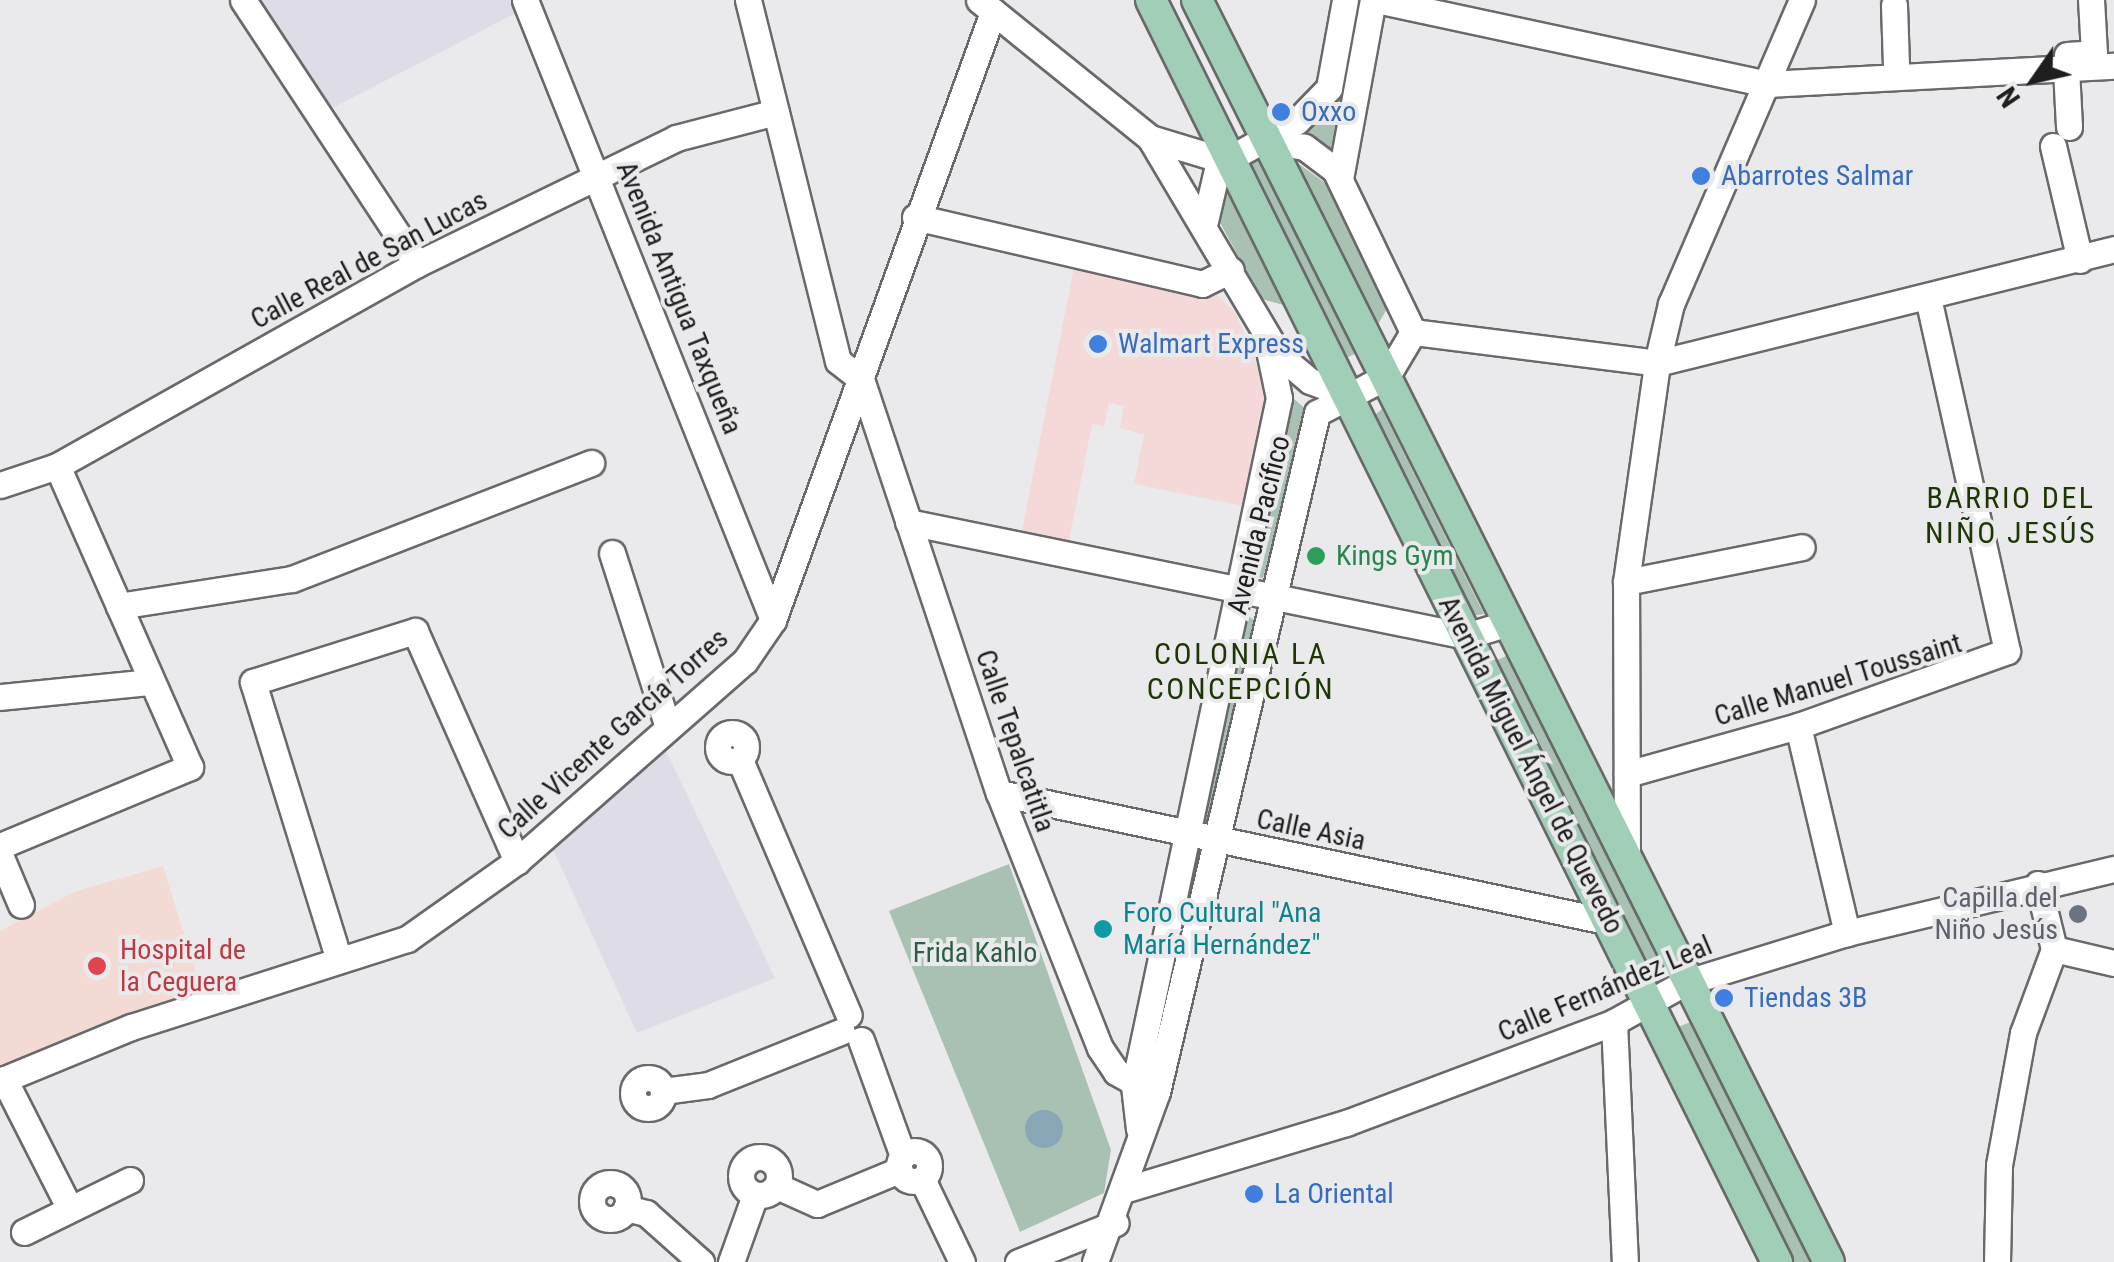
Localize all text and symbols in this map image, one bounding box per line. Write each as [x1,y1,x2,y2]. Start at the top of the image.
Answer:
north arrow [1984,30,2084,130]
text: N [1990,81,2027,113]
place label: Oxxo [1301,95,1356,129]
marker: Oxxo [1270,101,1292,123]
street label: Avenida Antigua Taxqueña [609,156,749,440]
place label: Abarrotes Salmar [1721,159,1913,193]
marker: Abarrotes Salmar [1690,165,1712,187]
street label: Calle Real de San Lucas [245,184,493,336]
place label: Walmart Express [1118,327,1304,361]
marker: Walmart Express [1087,333,1109,355]
street label: Avenida Pacífico [1221,432,1297,618]
district label: BARRIO DEL NIÑO JESÚS [1925,480,2097,550]
place label: Kings Gym [1336,539,1454,573]
marker: Kings Gym [1305,545,1327,567]
street label: Avenida Miguel Ángel de Quevedo [1431,591,1631,939]
street label: Calle Vicente García Torres [491,622,735,846]
street label: Calle Manuel Toussaint [1710,626,1966,734]
district label: COLONIA LA CONCEPCIÓN [1147,636,1335,706]
street label: Calle Tepalcatitla [968,645,1062,837]
street label: Calle Asia [1253,802,1369,858]
place label: Capilla del Niño Jesús [1934,881,2058,947]
place label: Foro Cultural "Ana María Hernández" [1123,896,1321,962]
marker: Capilla del Niño Jesús [2067,903,2089,925]
marker: Foro Cultural "Ana María Hernández" [1092,918,1114,940]
street label: Calle Fernández Leal [1493,929,1717,1049]
place label: Hospital de la Ceguera [120,933,246,999]
park label: Frida Kahlo [913,936,1037,970]
marker: Hospital de la Ceguera [84,953,110,979]
place label: Tiendas 3B [1744,981,1867,1015]
marker: Tiendas 3B [1713,987,1735,1009]
place label: La Oriental [1274,1177,1394,1211]
marker: La Oriental [1243,1183,1265,1205]

